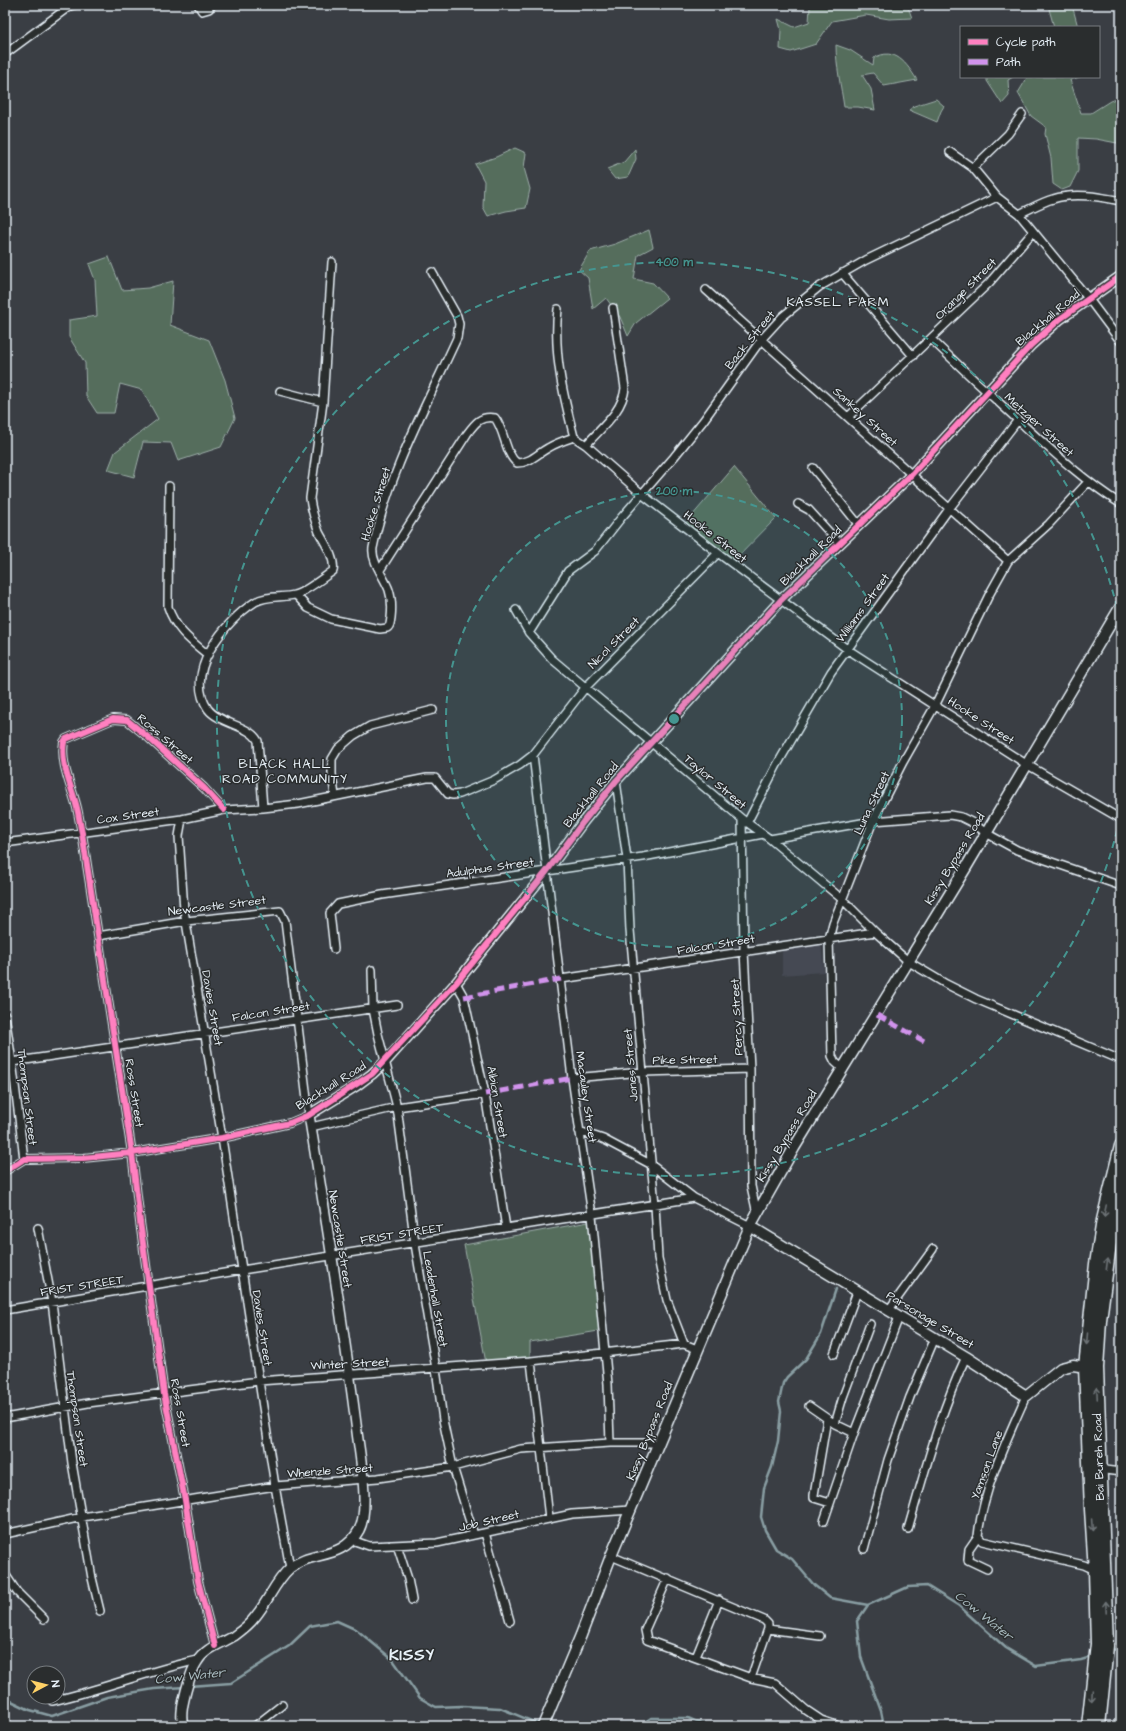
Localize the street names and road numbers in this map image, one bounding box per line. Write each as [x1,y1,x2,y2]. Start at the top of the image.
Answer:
street label: Orange Street [931,254,1002,324]
street label: Blackhall Road [1012,286,1084,350]
street label: Back Street [721,307,779,373]
street label: Sankey Street [828,383,901,452]
street label: Metzger Street [1000,389,1078,462]
street label: Hooke Street [357,465,395,543]
street label: Hooke Street [680,507,750,567]
street label: Blackhall Road [776,522,846,590]
street label: Williams Street [832,570,894,646]
street label: Nicol Street [584,613,644,673]
street label: Hooke Street [944,693,1018,749]
street label: Ross Street [133,710,197,768]
street label: Taylor Street [679,751,750,814]
street label: Blackhall Road [559,759,623,831]
street label: Luna Street [850,768,894,838]
street label: Cox Street [96,803,160,829]
street label: Kissy Bypass Road [921,810,990,909]
street label: Adulphus Street [445,853,535,883]
street label: Newcastle Street [167,892,267,920]
street label: Falcon Street [676,930,756,960]
street label: Davies Street [197,969,227,1047]
street label: Percy Street [726,978,748,1056]
street label: Falcon Street [231,997,311,1027]
street label: Jones Street [619,1028,643,1102]
street label: Thompson Street [13,1048,41,1146]
street label: Macauley Street [570,1050,601,1144]
street label: Pike Street [652,1051,718,1069]
street label: Ross Street [120,1058,148,1129]
street label: Blackhall Road [293,1058,369,1114]
street label: Albion Street [482,1065,512,1139]
street label: Kissy Bypass Road [753,1087,822,1186]
street label: Newcastle Street [324,1189,356,1289]
street label: FRIST STREET [359,1219,445,1249]
street label: Leadenhall Street [418,1250,452,1348]
street label: FRIST STREET [39,1271,125,1301]
street label: Parsonage Street [882,1287,977,1354]
street label: Davies Street [248,1289,276,1367]
street label: Winter Street [310,1353,390,1375]
street label: Thompson Street [62,1370,92,1468]
street label: Ross Street [166,1377,194,1449]
street label: Kissy Bypass Road [622,1379,678,1483]
street label: Bai Bureh Road [1089,1413,1109,1501]
street label: Yamson Lane [967,1428,1008,1502]
street label: Whenzle Street [287,1460,374,1482]
street label: Job Street [457,1506,521,1536]

